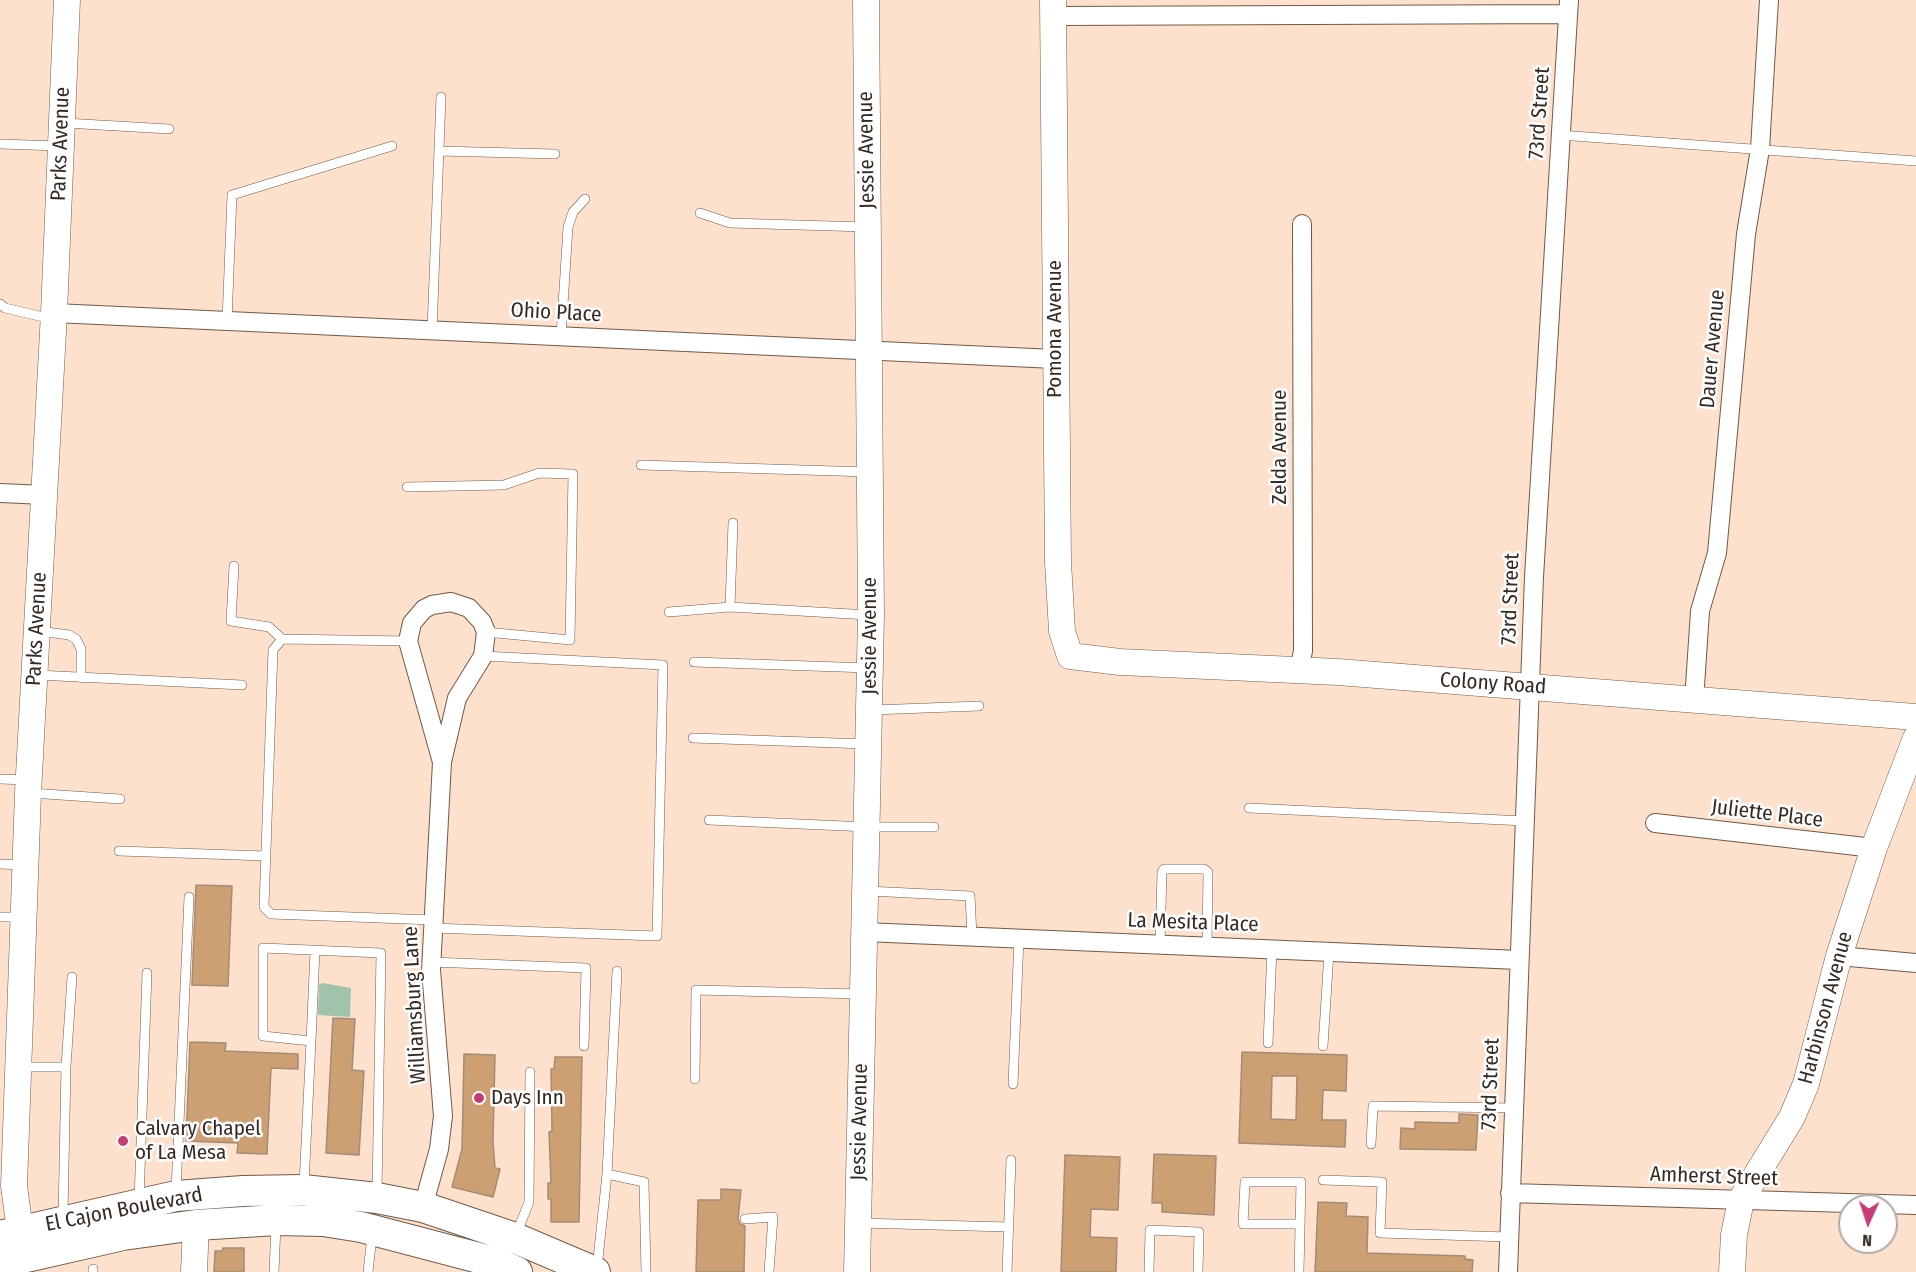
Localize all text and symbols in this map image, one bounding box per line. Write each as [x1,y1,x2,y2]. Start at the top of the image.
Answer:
street label: 73rd Street [1524,66,1556,160]
street label: Parks Avenue [46,86,76,202]
street label: Jessie Avenue [853,91,881,209]
street label: Pomona Avenue [1042,260,1068,398]
street label: Dauer Avenue [1695,289,1731,409]
street label: Ohio Place [510,298,602,328]
street label: Zelda Avenue [1267,390,1293,504]
street label: 73rd Street [1497,552,1525,646]
street label: Parks Avenue [21,571,53,687]
street label: Jessie Avenue [857,577,883,695]
street label: Colony Road [1439,668,1547,700]
street label: Juliette Place [1710,795,1824,833]
street label: La Mesita Place [1127,908,1259,938]
street label: Williamsburg Lane [398,926,432,1084]
street label: Harbinson Avenue [1794,929,1858,1087]
street label: 73rd Street [1477,1037,1505,1131]
street label: Jessie Avenue [846,1063,874,1181]
place label: Days Inn [491,1085,564,1111]
marker: Days Inn [472,1091,486,1105]
place label: Calvary Chapel of La Mesa [135,1116,261,1166]
marker: Calvary Chapel of La Mesa [116,1134,130,1148]
street label: Amherst Street [1650,1162,1778,1192]
street label: El Cajon Boulevard [43,1182,205,1238]
north arrow [1838,1194,1898,1254]
text: N [1862,1231,1872,1250]

